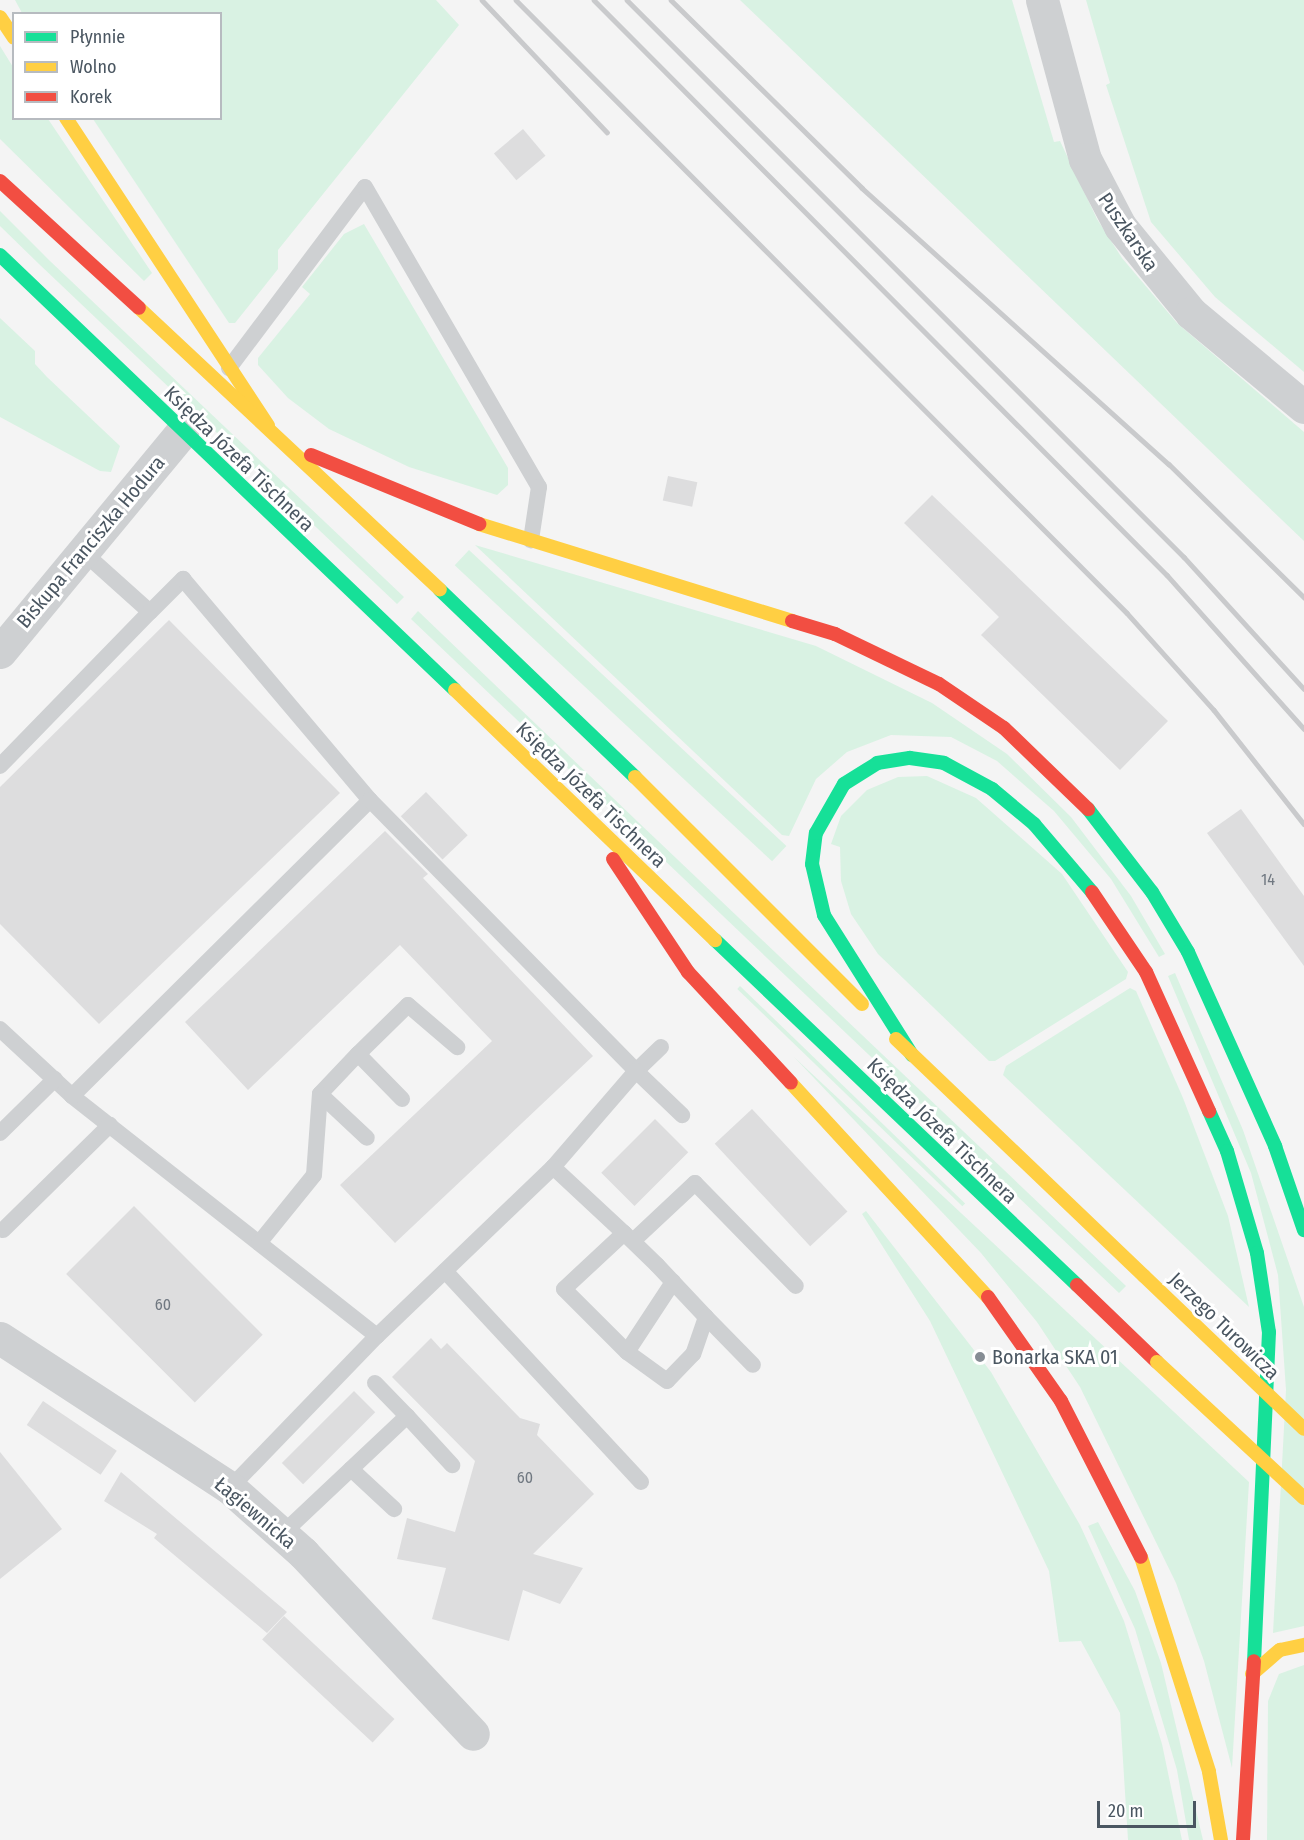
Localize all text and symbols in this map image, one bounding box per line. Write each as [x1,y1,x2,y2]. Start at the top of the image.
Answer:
legend [12,12,222,120]
text: Płynnie [70,26,125,48]
text: Wolno [70,56,116,78]
text: Korek [70,86,112,108]
street label: Puszkarska [1093,188,1163,276]
street label: Księdza Józefa Tischnera [159,381,319,537]
street label: Biskupa Franciszka Hodura [12,451,170,633]
street label: Księdza Józefa Tischnera [511,717,671,873]
house number: 14 [1261,870,1275,890]
street label: Księdza Józefa Tischnera [862,1053,1022,1209]
street label: Jerzego Turowicza [1164,1267,1284,1385]
house number: 60 [155,1295,171,1315]
place label: Bonarka SKA 01 [992,1345,1118,1369]
marker: Bonarka SKA 01 [973,1350,987,1364]
house number: 60 [517,1468,533,1488]
street label: Łagiewnicka [209,1472,301,1554]
scale bar [1100,1789,1199,1827]
text: 20 m [1108,1800,1143,1822]

